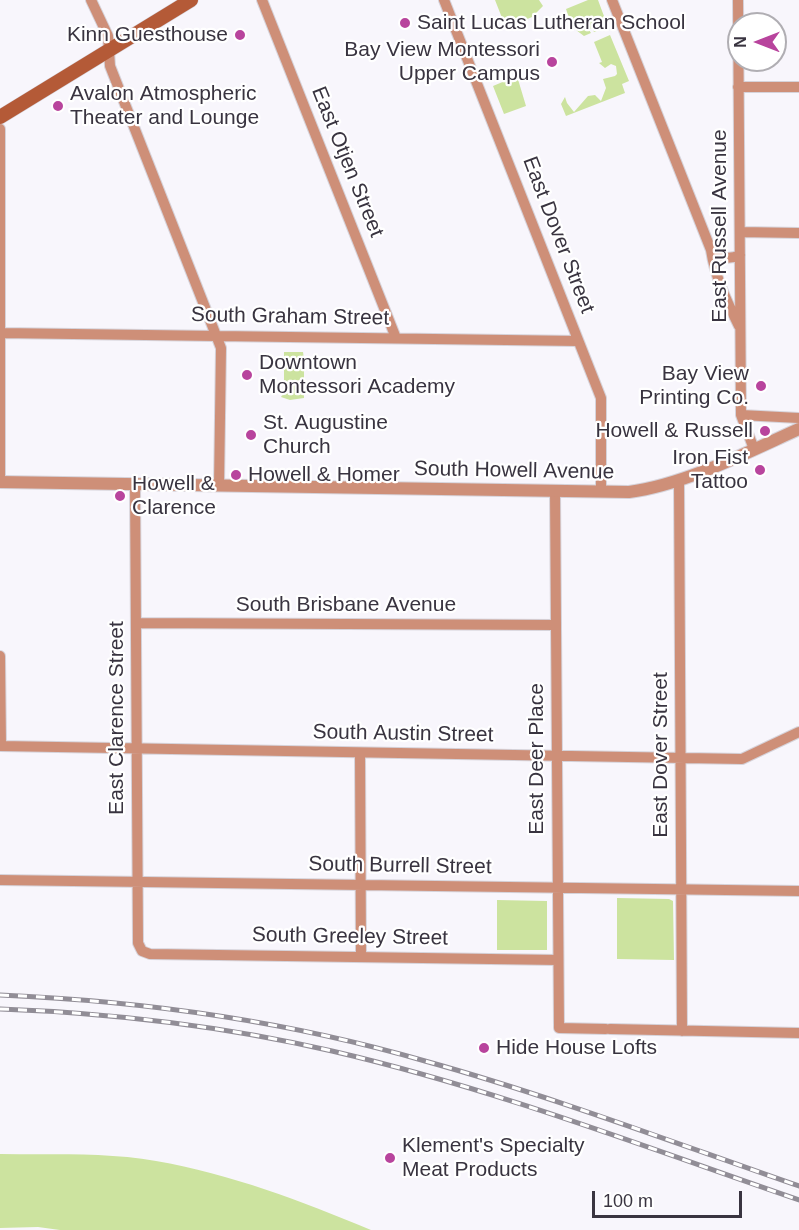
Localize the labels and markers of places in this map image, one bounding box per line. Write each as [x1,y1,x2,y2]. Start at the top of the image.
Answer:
place label: Saint Lucas Lutheran School [417,10,686,36]
marker: Saint Lucas Lutheran School [398,16,412,30]
place label: Kinn Guesthouse [67,22,228,48]
marker: Kinn Guesthouse [233,28,247,42]
place label: Bay View Montessori Upper Campus [344,37,540,87]
marker: Bay View Montessori Upper Campus [545,55,559,69]
place label: Avalon Atmospheric Theater and Lounge [70,81,259,131]
marker: Avalon Atmospheric Theater and Lounge [51,99,65,113]
place label: Downtown Montessori Academy [259,350,455,400]
place label: Bay View Printing Co. [639,361,749,411]
marker: Downtown Montessori Academy [240,368,254,382]
marker: Bay View Printing Co. [754,379,768,393]
place label: St. Augustine Church [263,410,388,460]
place label: Howell & Russell [595,418,753,444]
marker: Howell & Russell [758,424,772,438]
marker: St. Augustine Church [244,428,258,442]
place label: Iron Fist Tattoo [672,445,748,495]
place label: Howell & Homer [248,462,400,488]
marker: Iron Fist Tattoo [753,463,767,477]
marker: Howell & Homer [229,468,243,482]
place label: Howell & Clarence [132,471,216,521]
marker: Howell & Clarence [113,489,127,503]
place label: Hide House Lofts [496,1035,657,1061]
marker: Hide House Lofts [477,1041,491,1055]
place label: Klement's Specialty Meat Products [402,1133,585,1183]
marker: Klement's Specialty Meat Products [383,1151,397,1165]

